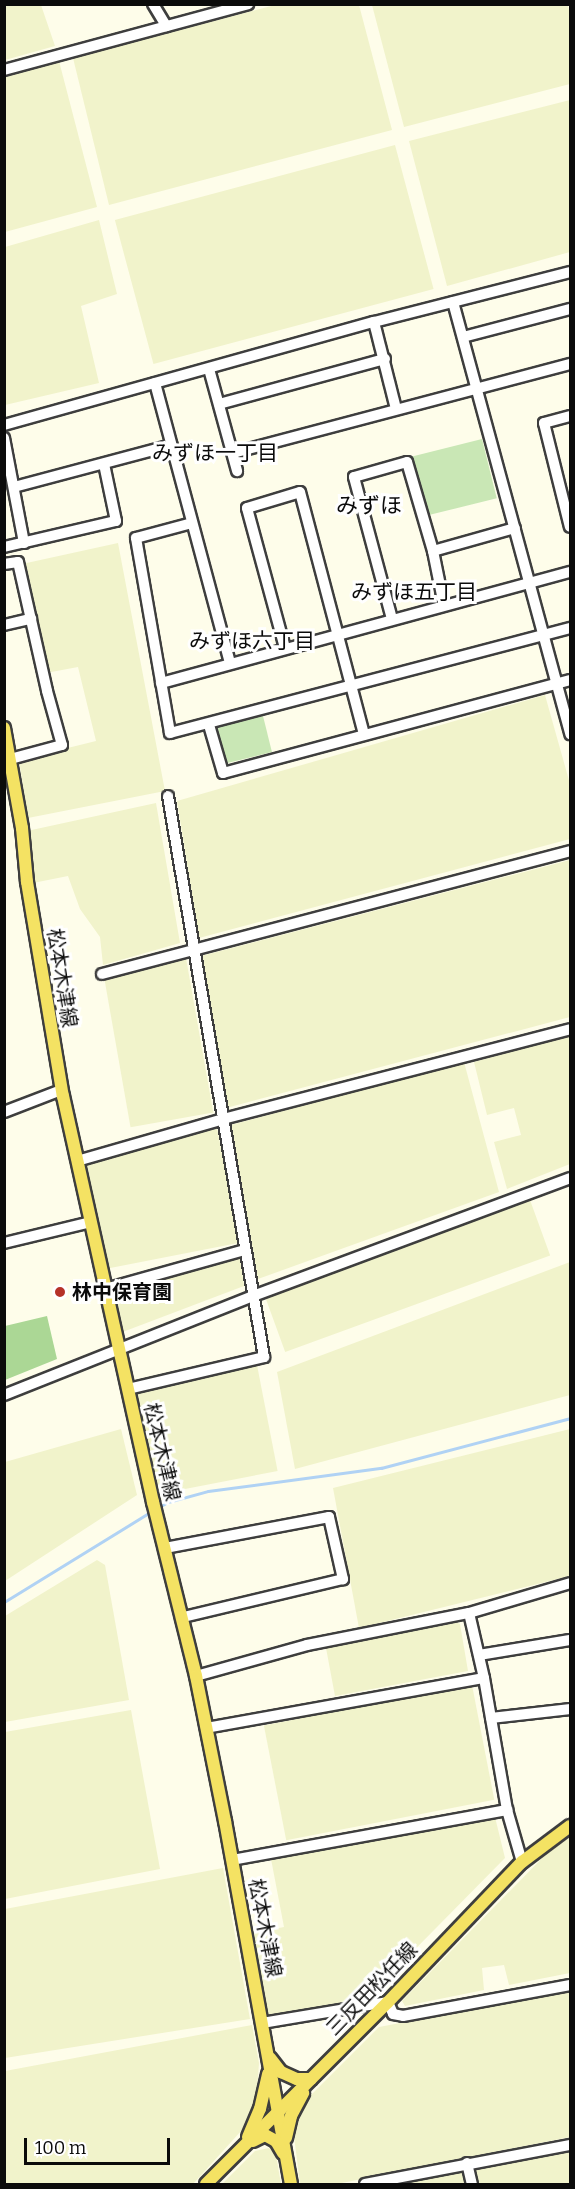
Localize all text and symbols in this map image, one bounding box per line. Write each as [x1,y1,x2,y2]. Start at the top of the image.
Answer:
district label: みずほ一丁目 [152,440,278,466]
district label: みずほ [336,493,402,519]
district label: みずほ五丁目 [351,579,477,605]
district label: みずほ六丁目 [189,628,315,654]
street label: 松本木津線 [42,927,82,1029]
place label: 林中保育園 [72,1280,172,1304]
marker: 林中保育園 [53,1285,67,1299]
street label: 松本木津線 [139,1401,185,1503]
street label: 松本木津線 [244,1877,286,1979]
street label: 三反田松任線 [322,1938,422,2040]
scale bar [27,2126,172,2164]
text: 100 m [35,2137,86,2159]

